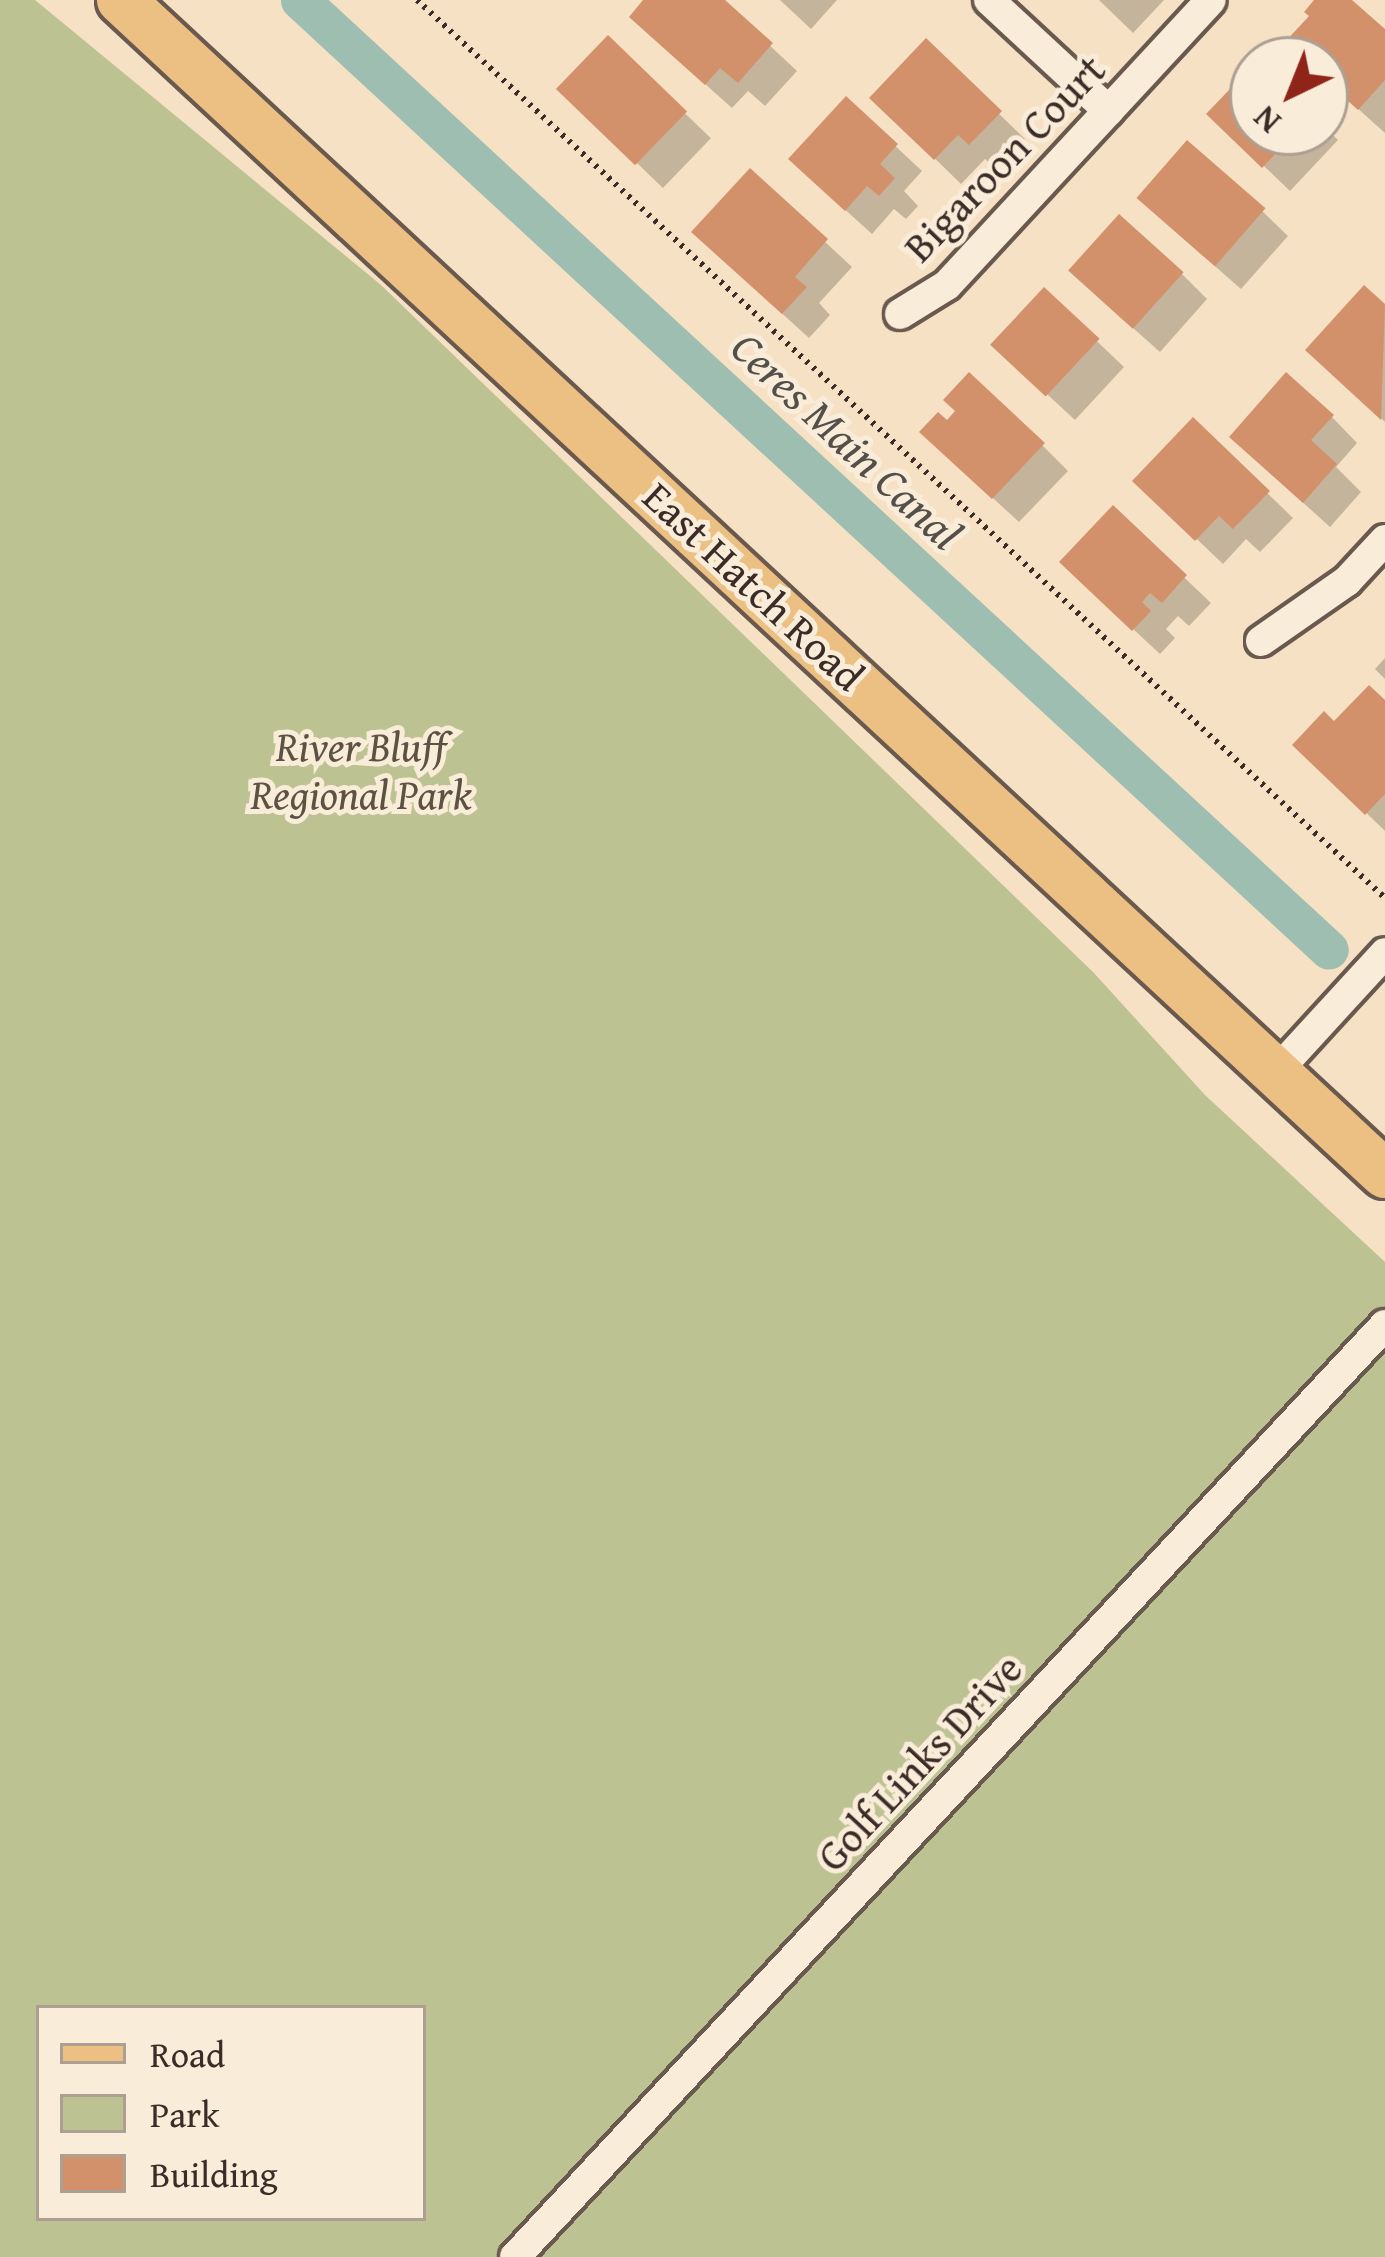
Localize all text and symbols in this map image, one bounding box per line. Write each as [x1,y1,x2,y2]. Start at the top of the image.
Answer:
north arrow [1229,36,1349,156]
street label: Bigaroon Court [893,44,1115,272]
text: N [1242,95,1291,145]
water label: Ceres Main Canal [721,320,973,560]
street label: East Hatch Road [633,471,875,701]
park label: River Bluff Regional Park [250,721,472,819]
street label: Golf Links Drive [806,1643,1032,1881]
legend [36,2005,426,2221]
text: Road [150,2027,225,2080]
text: Park [150,2087,220,2140]
text: Building [150,2147,278,2200]

